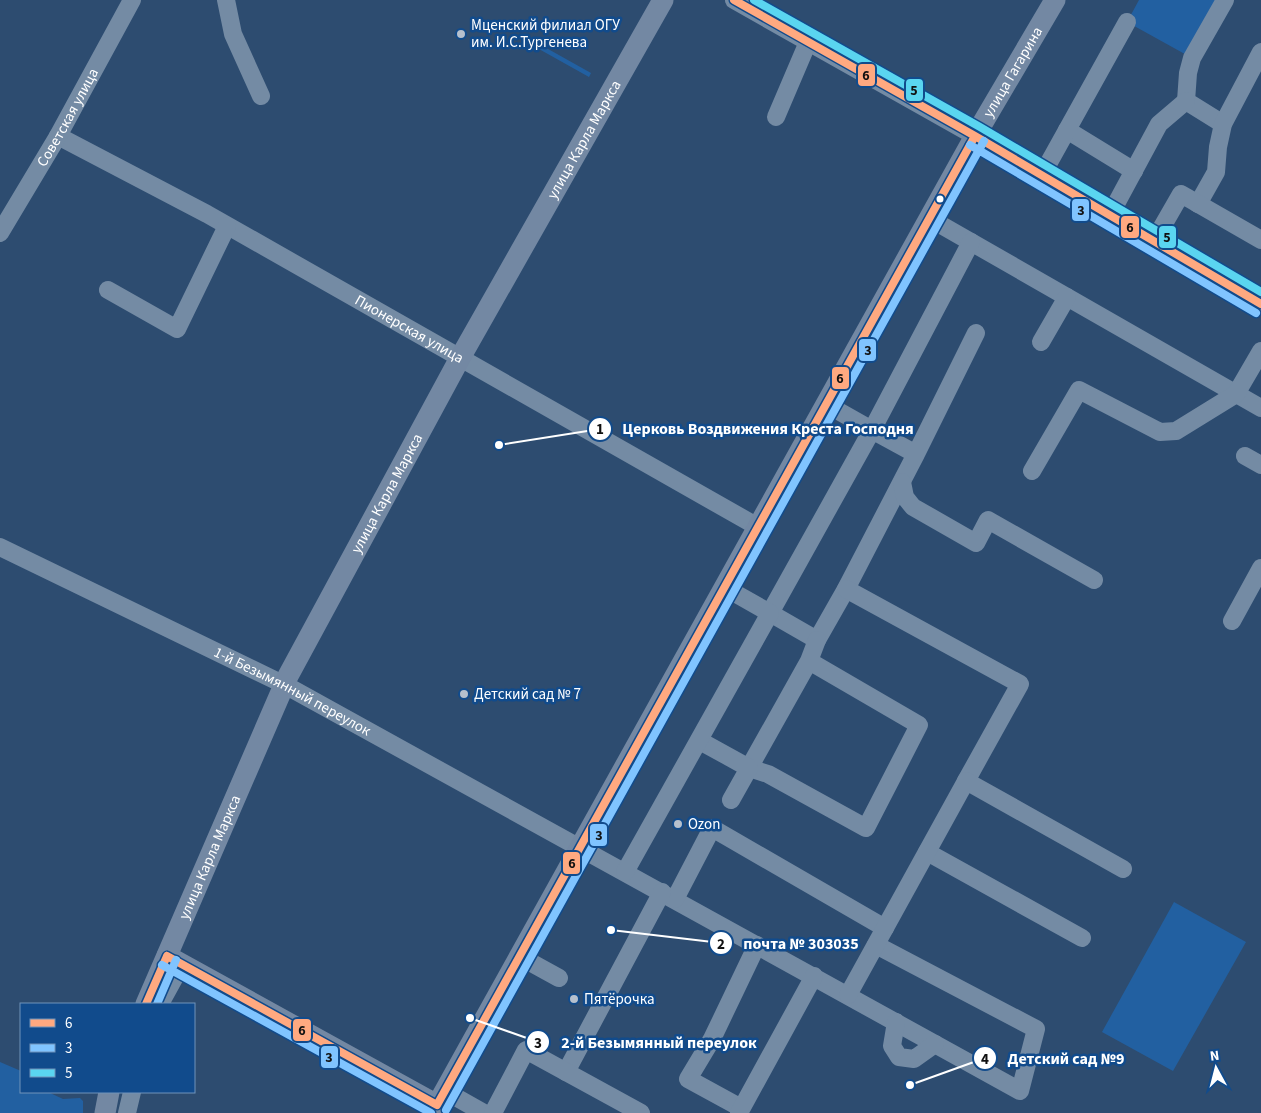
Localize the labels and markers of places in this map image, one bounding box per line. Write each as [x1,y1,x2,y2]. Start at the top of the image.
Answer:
place label: Мценский филиал ОГУ им. И.С.Тургенева [471,15,620,53]
marker: Мценский филиал ОГУ им. И.С.Тургенева [455,28,467,40]
unlabelled marker [935,194,945,204]
callout: Церковь Воздвижения Креста Господня [587,413,924,444]
place label: Детский сад № 7 [474,684,581,705]
marker: Детский сад № 7 [458,688,470,700]
place label: Ozon [688,814,720,835]
marker: Ozon [672,818,684,830]
callout: почта № 303035 [708,928,869,959]
place label: Пятёрочка [584,989,655,1010]
marker: Пятёрочка [568,993,580,1005]
callout: 2-й Безымянный переулок [526,1027,766,1058]
callout: Детский сад №9 [972,1043,1134,1074]

